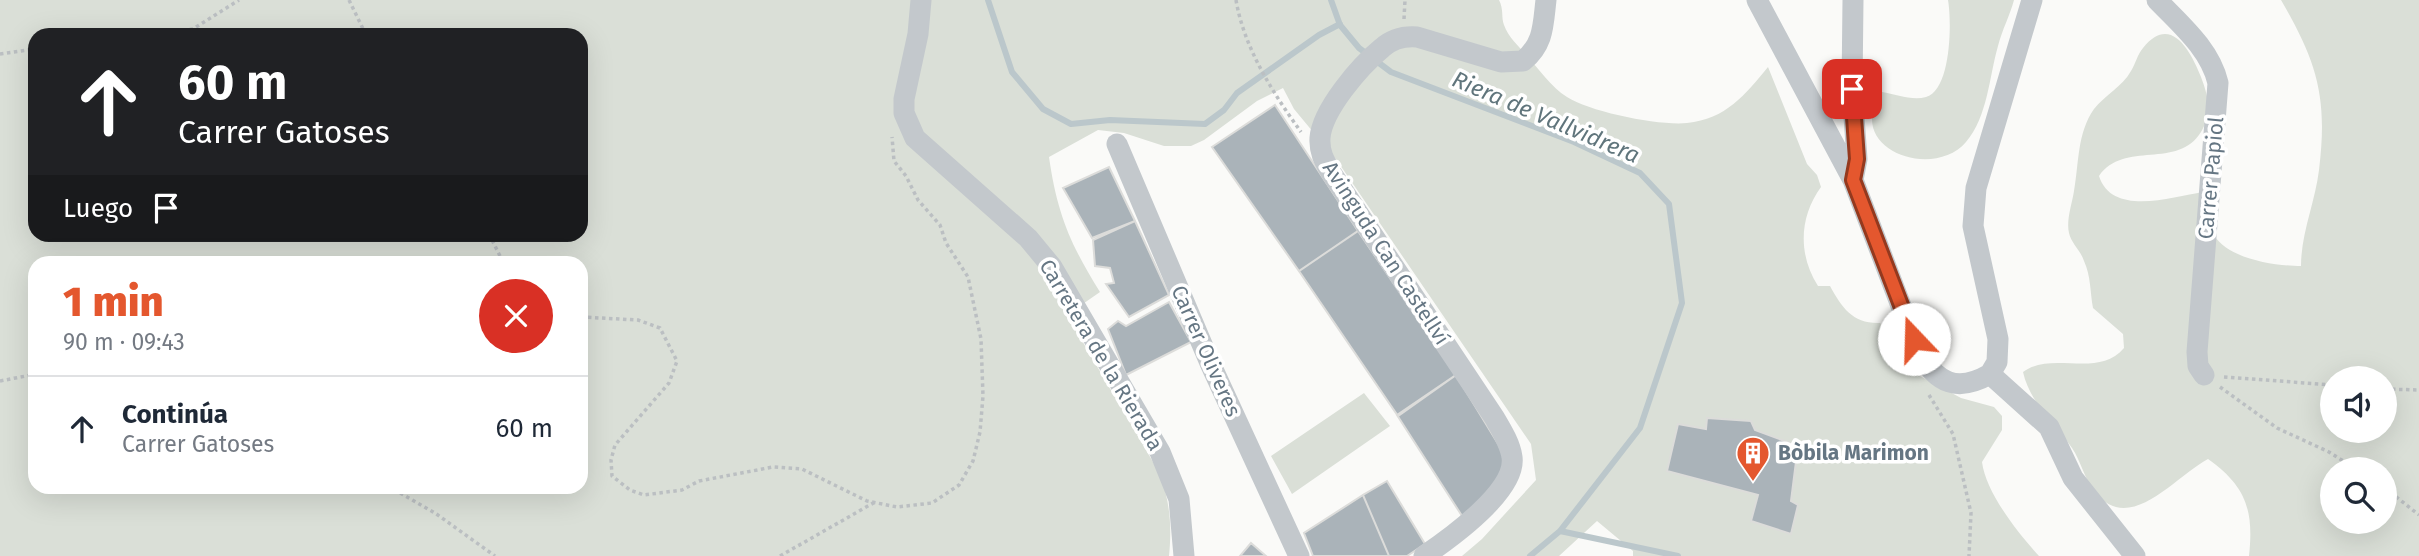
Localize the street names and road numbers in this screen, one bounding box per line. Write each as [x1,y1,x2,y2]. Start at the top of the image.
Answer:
street label: Carrer Papiol [2193,116,2229,240]
street label: Avinguda Can Castellví [1317,156,1455,350]
street label: Carretera de la Rierada [1034,255,1168,455]
street label: Carrer Oliveres [1166,281,1247,421]

